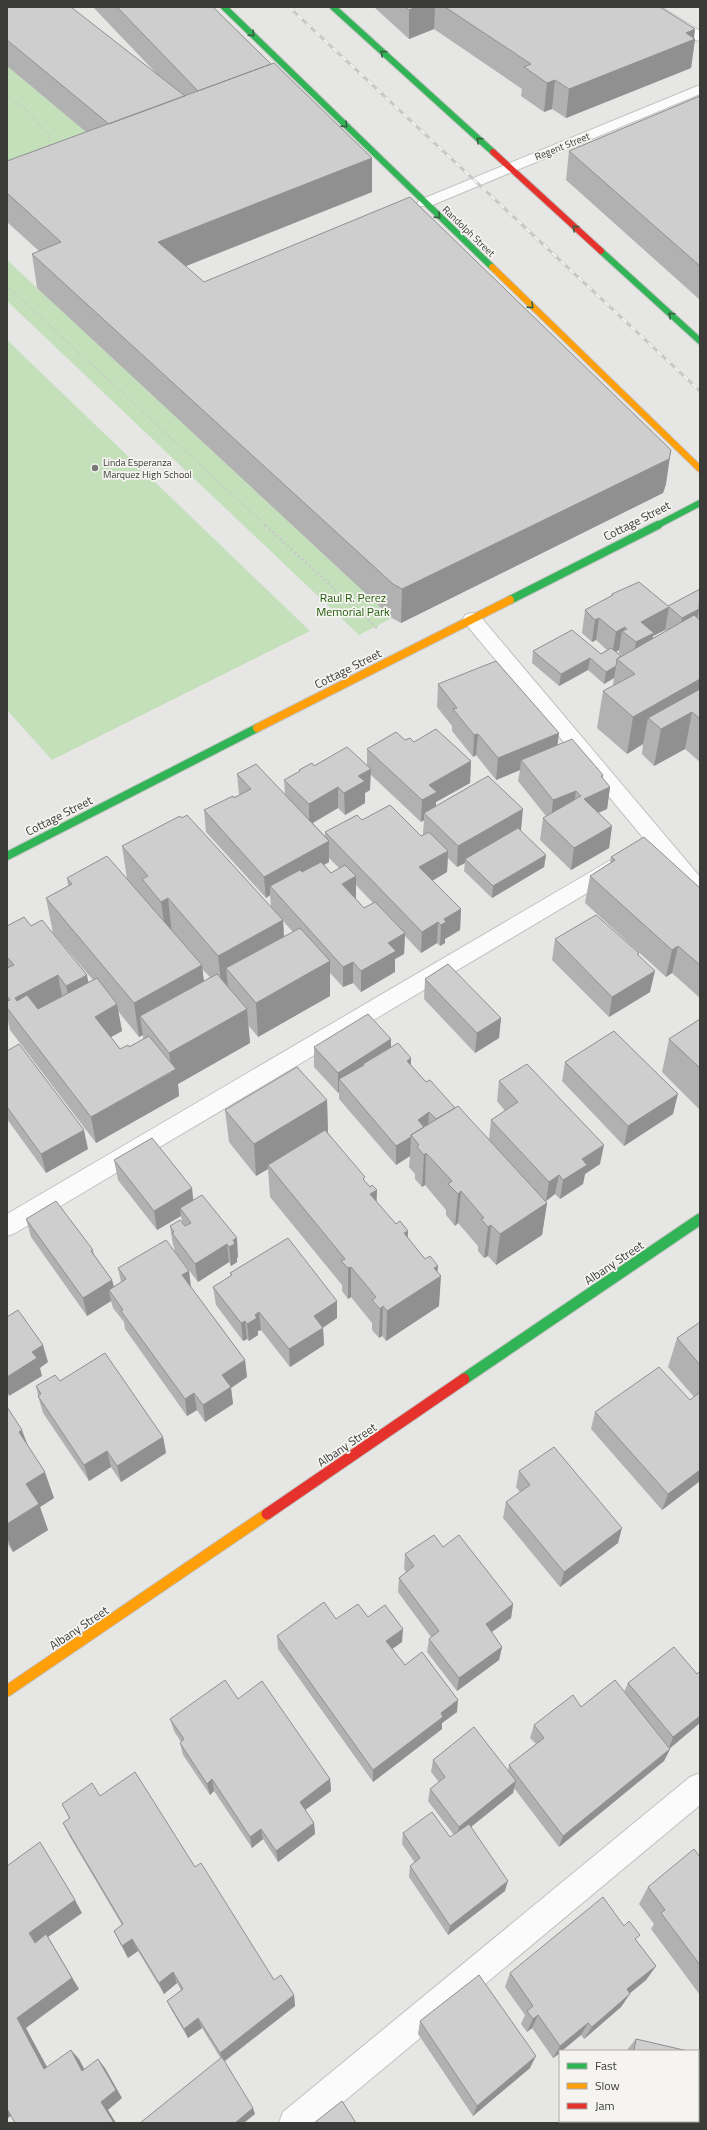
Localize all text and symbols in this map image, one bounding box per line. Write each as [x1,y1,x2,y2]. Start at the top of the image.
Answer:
one-way arrow [247,29,255,37]
one-way arrow [380,50,388,57]
one-way arrow [340,120,348,128]
street label: Regent Street [532,128,592,164]
one-way arrow [476,137,484,145]
street label: Randolph Street [439,202,499,261]
one-way arrow [433,211,441,219]
one-way arrow [572,225,580,232]
one-way arrow [526,301,534,309]
one-way arrow [668,312,676,320]
place label: Linda Esperanza Marquez High School [103,455,192,482]
marker: Linda Esperanza Marquez High School [90,463,100,473]
street label: Cottage Street [600,495,674,546]
park label: Raul R. Perez Memorial Park [316,588,390,621]
street label: Cottage Street [311,643,385,694]
street label: Cottage Street [22,790,96,841]
street label: Albany Street [580,1235,648,1289]
street label: Albany Street [313,1417,381,1471]
street label: Albany Street [45,1600,113,1654]
legend [559,2050,699,2122]
text: Fast [595,2056,618,2075]
text: Slow [595,2076,620,2095]
text: Jam [595,2096,615,2115]

